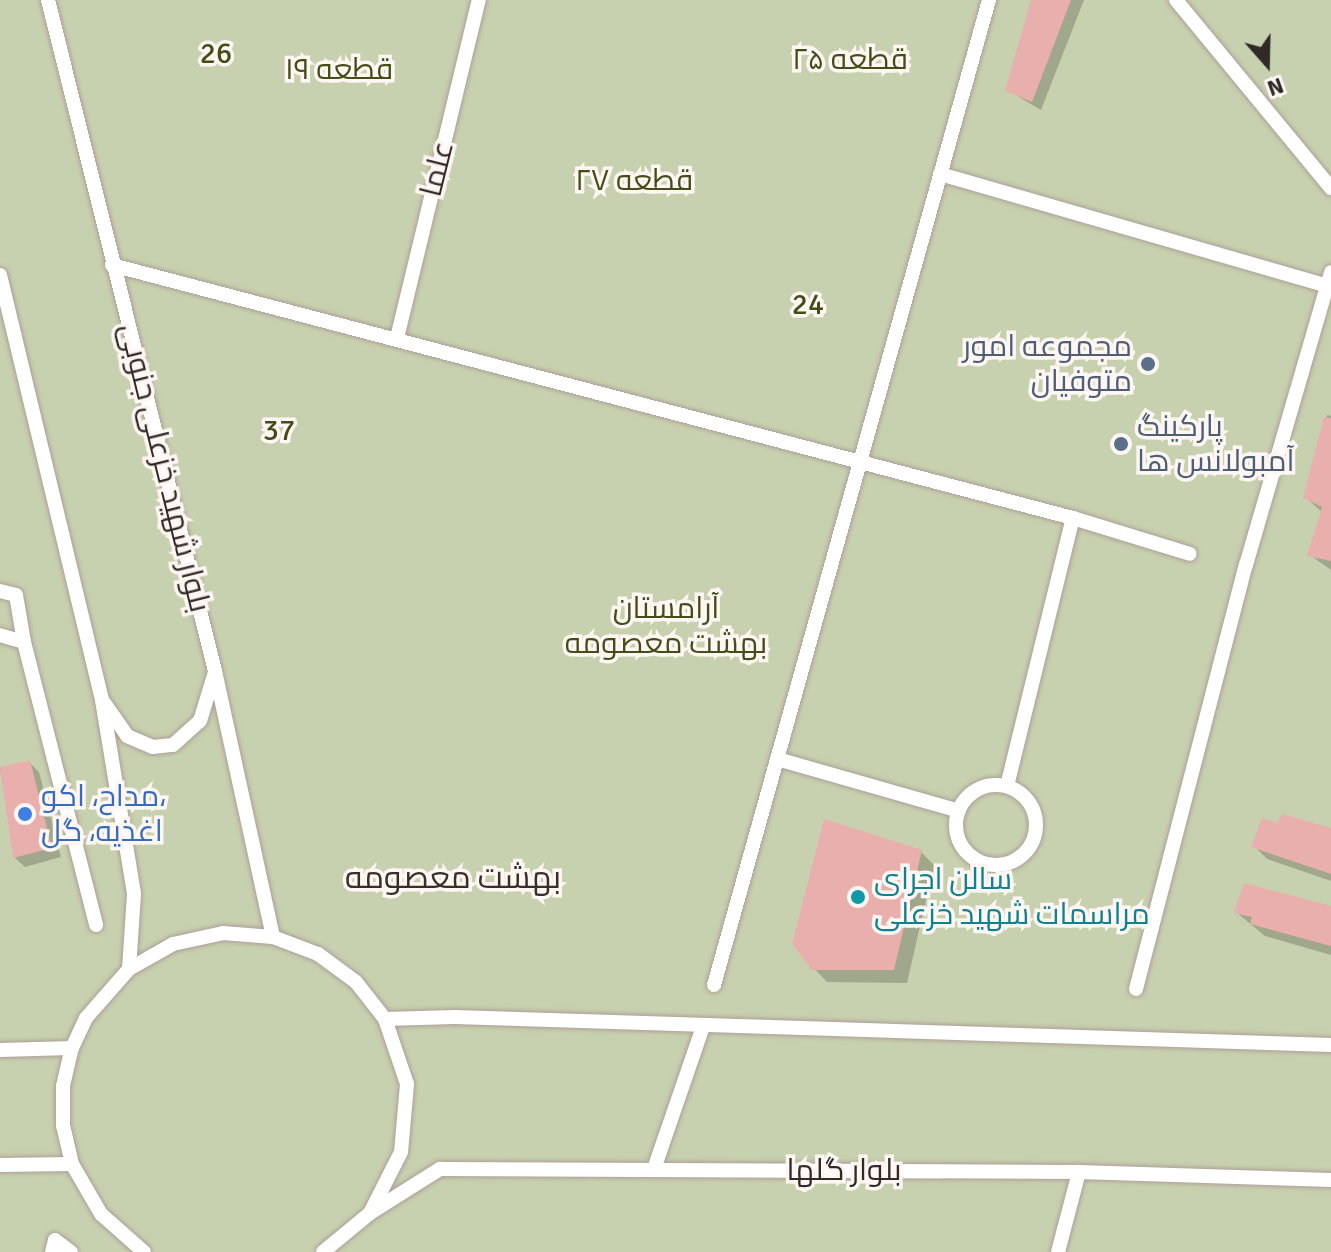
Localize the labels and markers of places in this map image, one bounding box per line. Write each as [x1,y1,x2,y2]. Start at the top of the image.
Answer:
place label: مجموعه امور متوفیان [963,329,1132,400]
marker: مجموعه امور متوفیان [1139,355,1157,373]
place label: پارکینگ آمبولانس ها [1137,409,1295,480]
marker: پارکینگ آمبولانس ها [1112,435,1130,453]
place label: مداح، اکو، اغذیه، گل [41,779,166,850]
marker: مداح، اکو، اغذیه، گل [16,805,34,823]
place label: سالن اجرای مراسمات شهید خزعلی [874,862,1150,932]
marker: سالن اجرای مراسمات شهید خزعلی [849,888,867,906]

